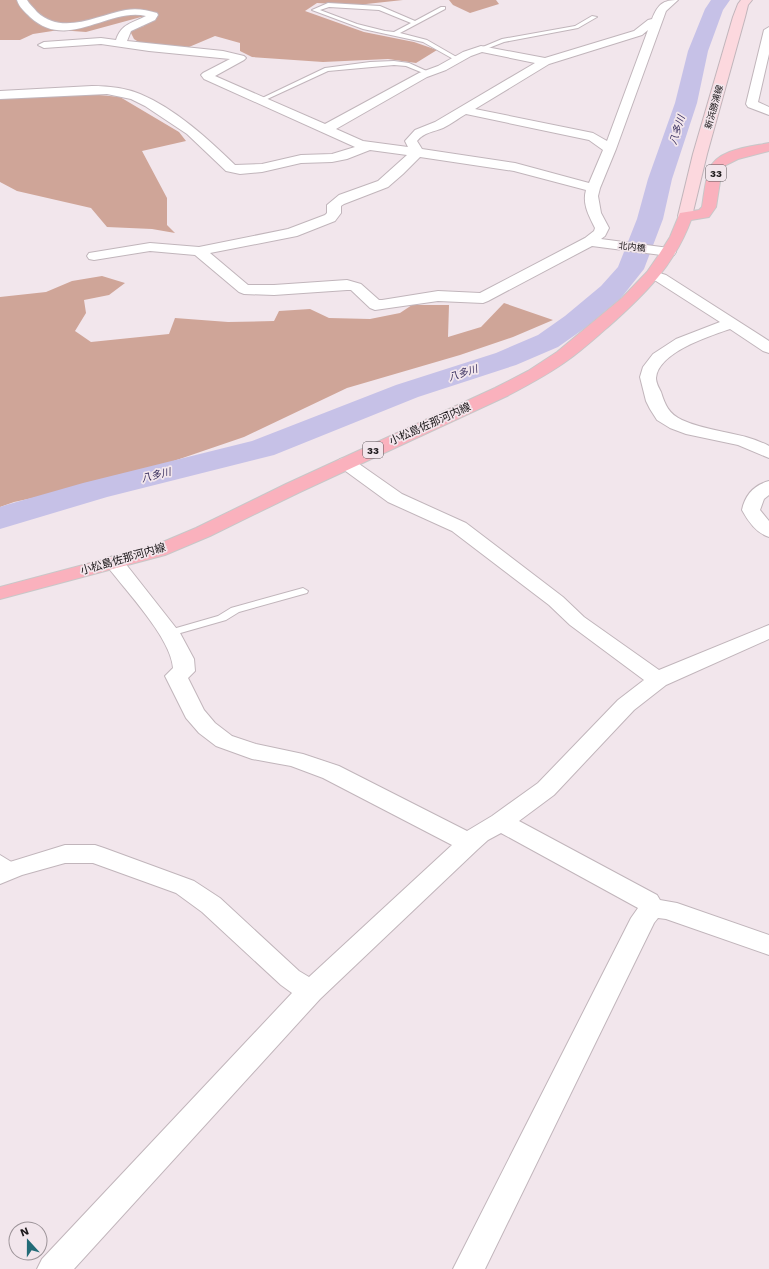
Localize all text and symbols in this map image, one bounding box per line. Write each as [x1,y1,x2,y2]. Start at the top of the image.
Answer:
street label: 新浜勝浦線 [702,83,725,130]
water label: 八多川 [667,113,687,146]
road number: 33 [706,165,726,181]
street label: 北内橋 [618,241,646,253]
water label: 八多川 [447,363,480,383]
street label: 小松島佐那河内線 [387,400,473,448]
road number: 33 [363,442,383,458]
water label: 八多川 [140,466,173,484]
street label: 小松島佐那河内線 [79,541,167,577]
north arrow [8,1221,48,1261]
text: N [18,1225,31,1240]

